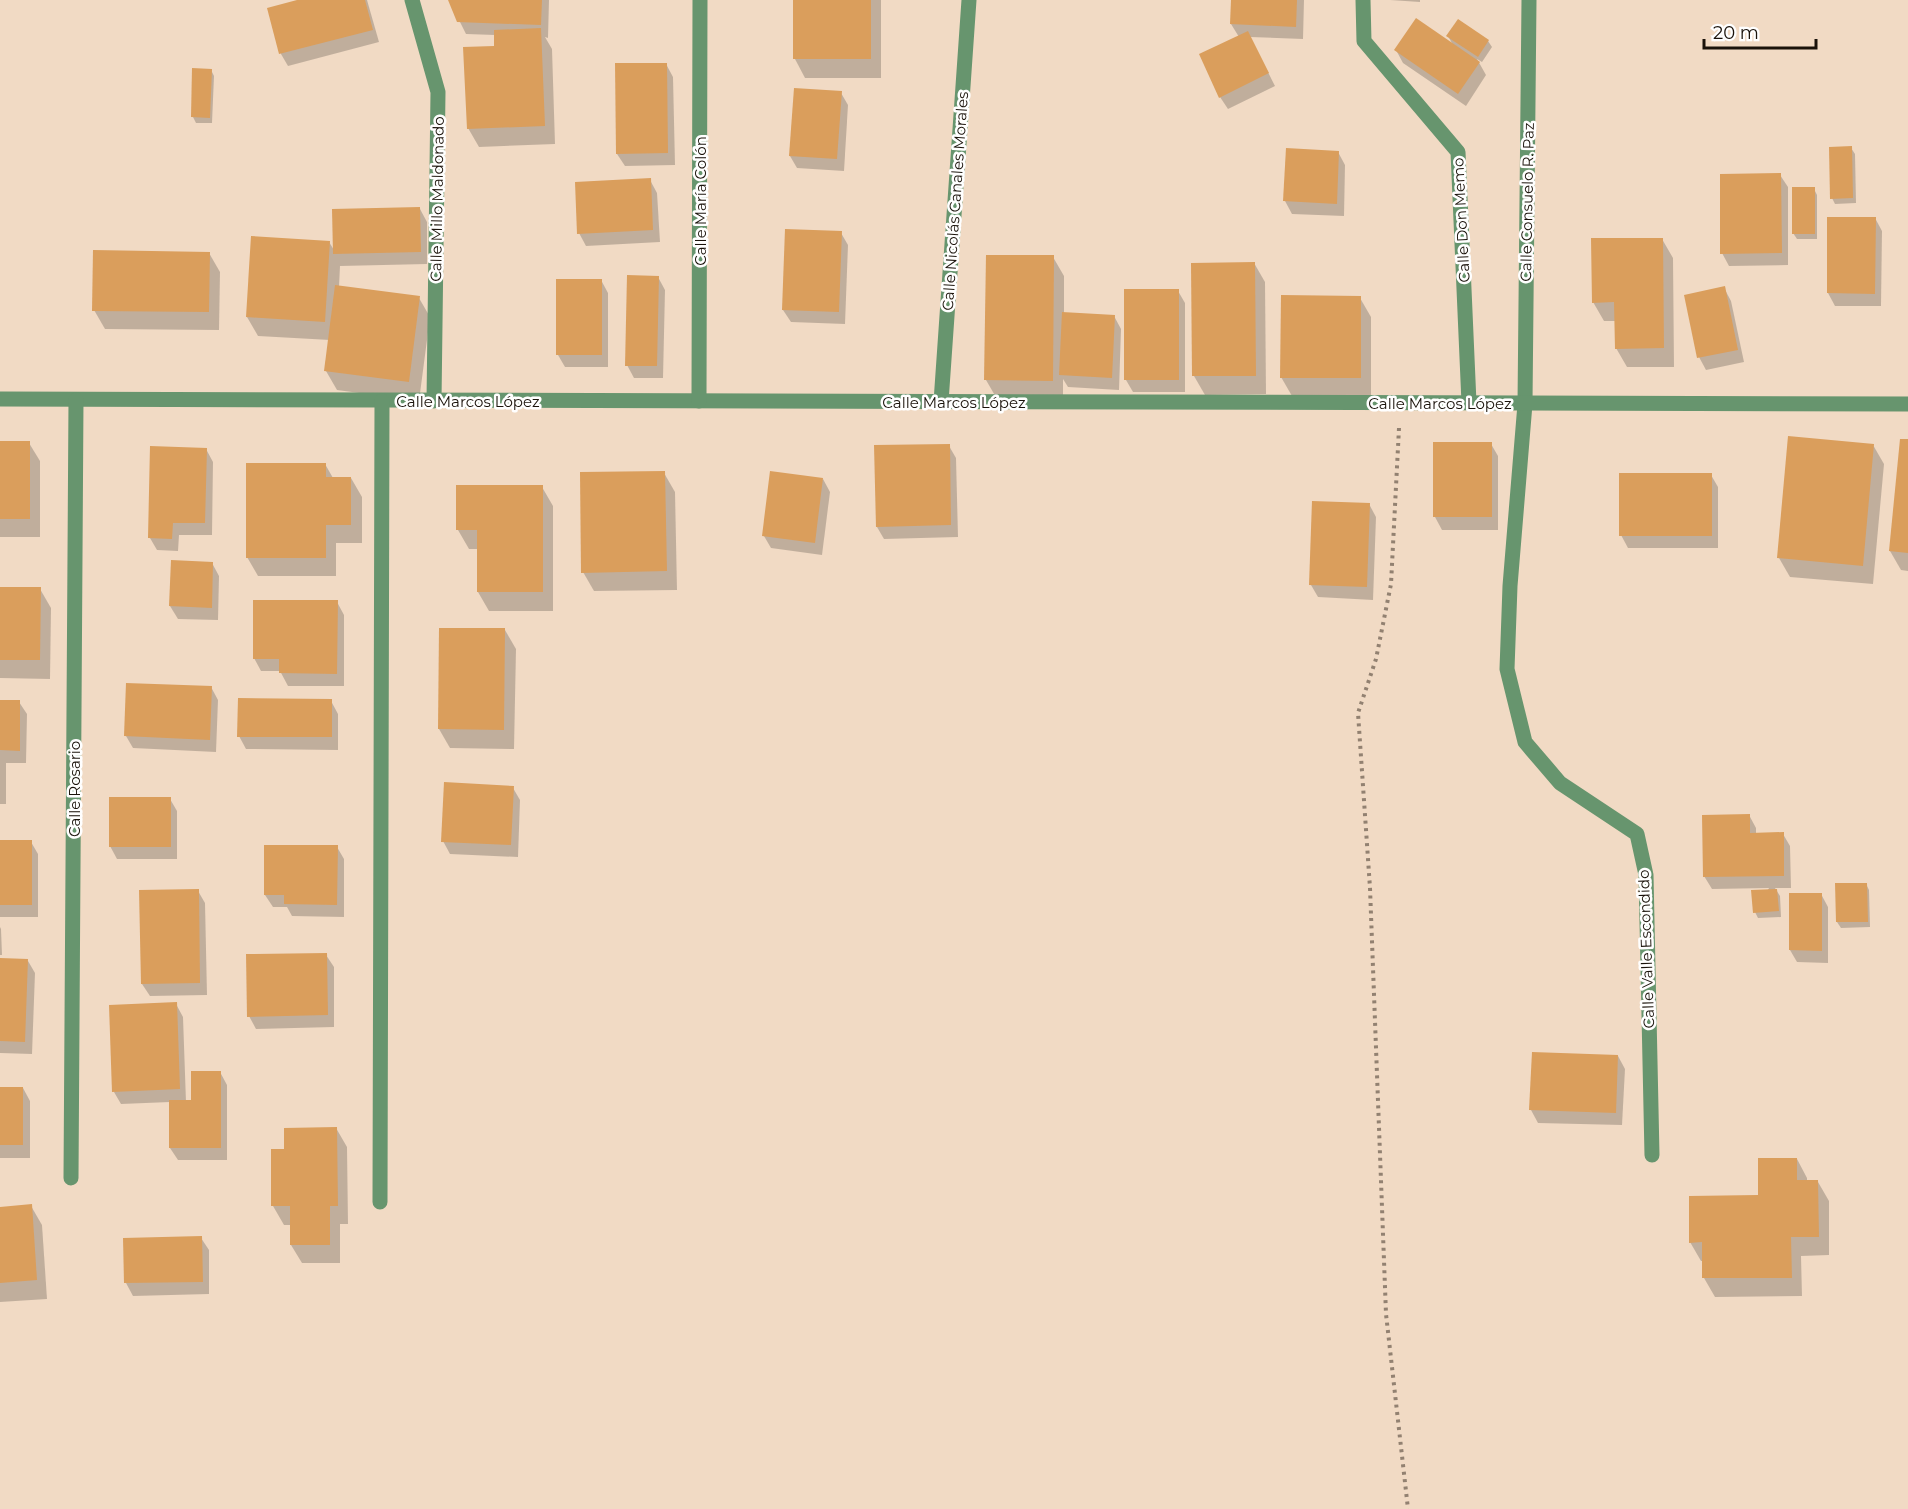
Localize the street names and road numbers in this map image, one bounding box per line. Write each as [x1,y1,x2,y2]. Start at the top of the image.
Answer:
street label: Calle Nicolás Canales Morales [938,91,972,311]
street label: Calle Millo Maldonado [426,116,448,282]
street label: Calle Consuelo R. Paz [1516,122,1538,282]
street label: Calle María Colón [691,136,710,266]
street label: Calle Don Memo [1448,157,1474,283]
street label: Calle Marcos López [396,392,540,411]
street label: Calle Marcos López [882,393,1026,412]
street label: Calle Marcos López [1368,394,1512,413]
street label: Calle Rosario [65,741,84,837]
street label: Calle Valle Escondido [1634,869,1658,1029]

